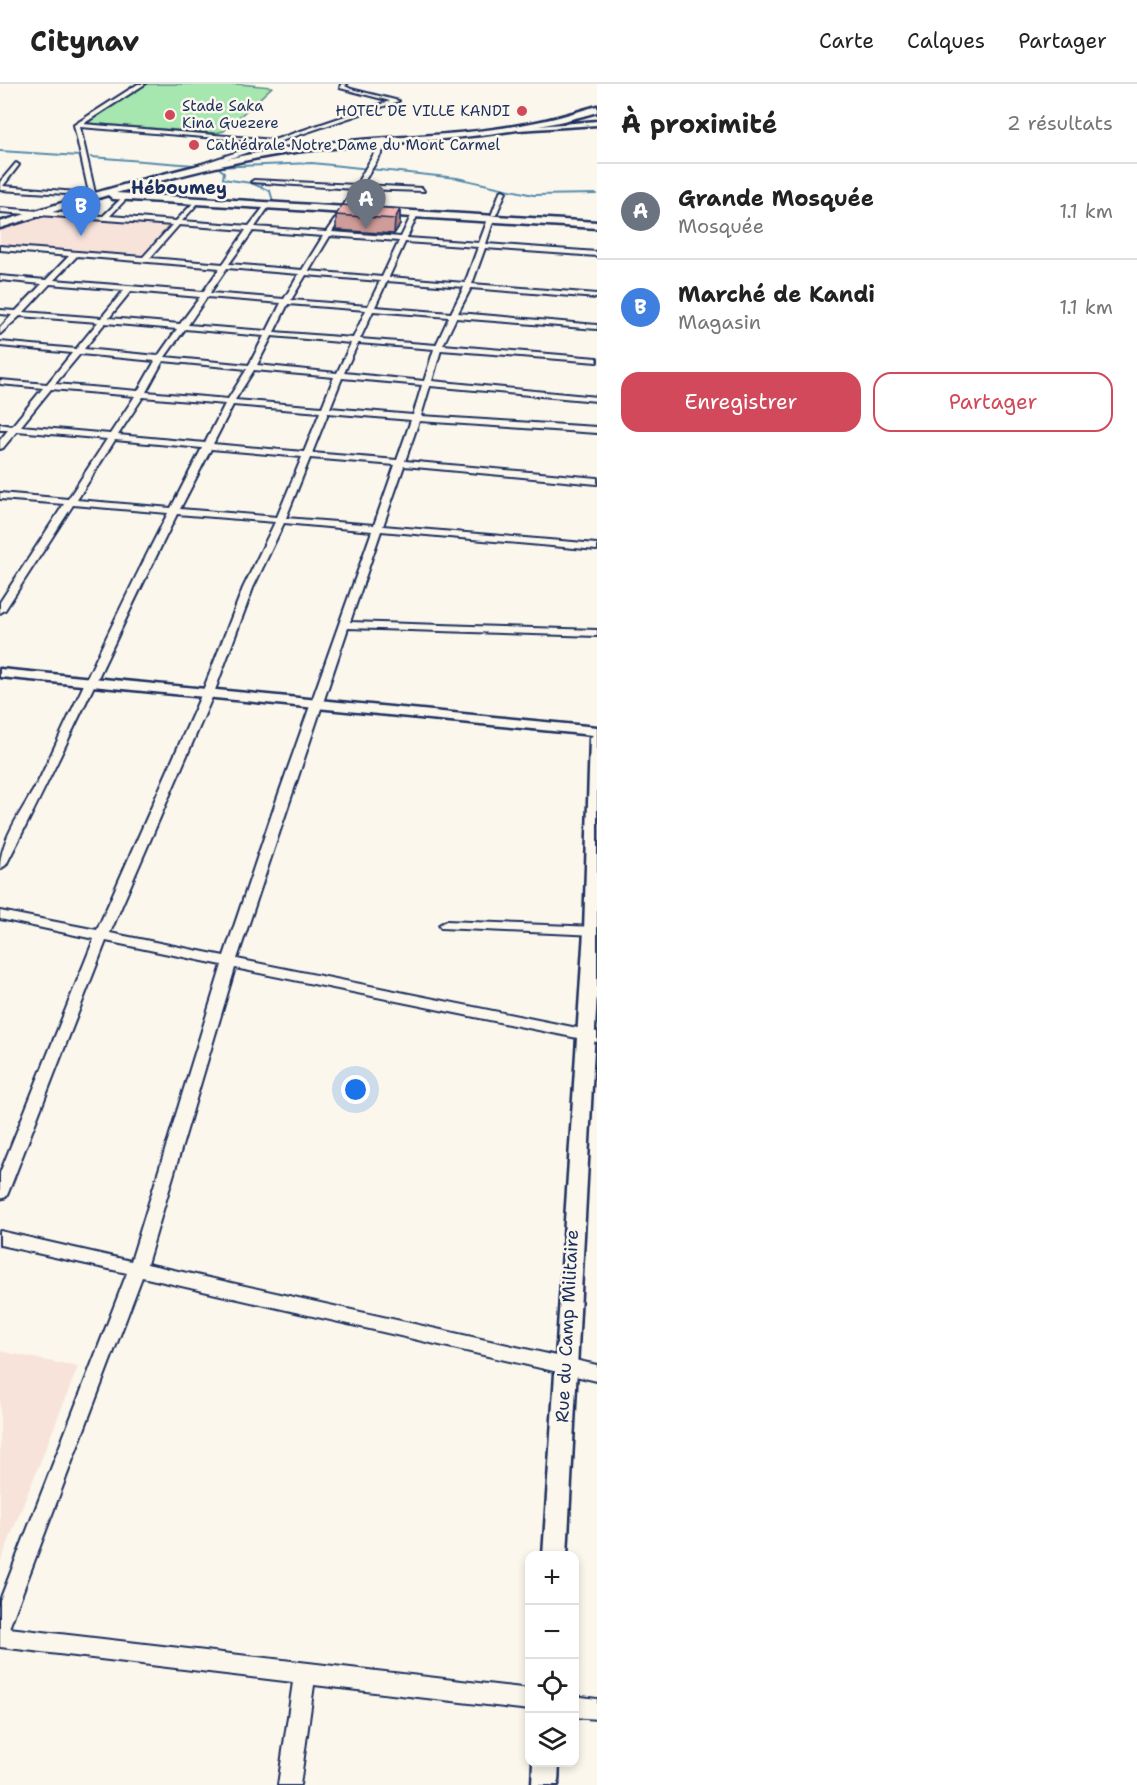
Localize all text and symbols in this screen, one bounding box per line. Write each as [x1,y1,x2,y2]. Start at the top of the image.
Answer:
text: Citynav [30,22,139,60]
text: Carte [819,27,874,55]
text: Calques [907,27,985,55]
text: Partager [1018,27,1107,55]
place label: Stade Saka Kina Guezere [182,96,279,133]
place label: HOTEL DE VILLE KANDI [335,101,510,121]
marker: HOTEL DE VILLE KANDI [515,104,529,118]
text: À proximité [621,106,777,141]
marker: Stade Saka Kina Guezere [163,108,177,122]
text: 2 résultats [1007,110,1113,136]
place label: Cathédrale Notre Dame du Mont Carmel [206,135,501,155]
marker: Cathédrale Notre Dame du Mont Carmel [187,138,201,152]
district label: Héboumey [131,176,227,200]
pin: A [346,180,386,229]
text: Grande Mosquée [678,184,874,213]
pin: B [62,186,100,236]
text: A [633,198,648,224]
text: 1.1 km [1059,198,1113,224]
text: Mosquée [678,213,764,239]
text: Marché de Kandi [678,280,875,309]
text: B [634,294,647,320]
text: 1.1 km [1059,294,1113,320]
text: Magasin [678,309,761,335]
button: Enregistrer [621,372,861,432]
button: Partager [873,372,1113,432]
your location [341,1075,370,1104]
street label: Rue du Camp Militaire [550,1229,584,1423]
map controls [525,1551,579,1767]
button: + [525,1551,579,1605]
button: − [525,1605,579,1659]
button: locate [525,1659,579,1713]
button: layers [525,1713,579,1767]

